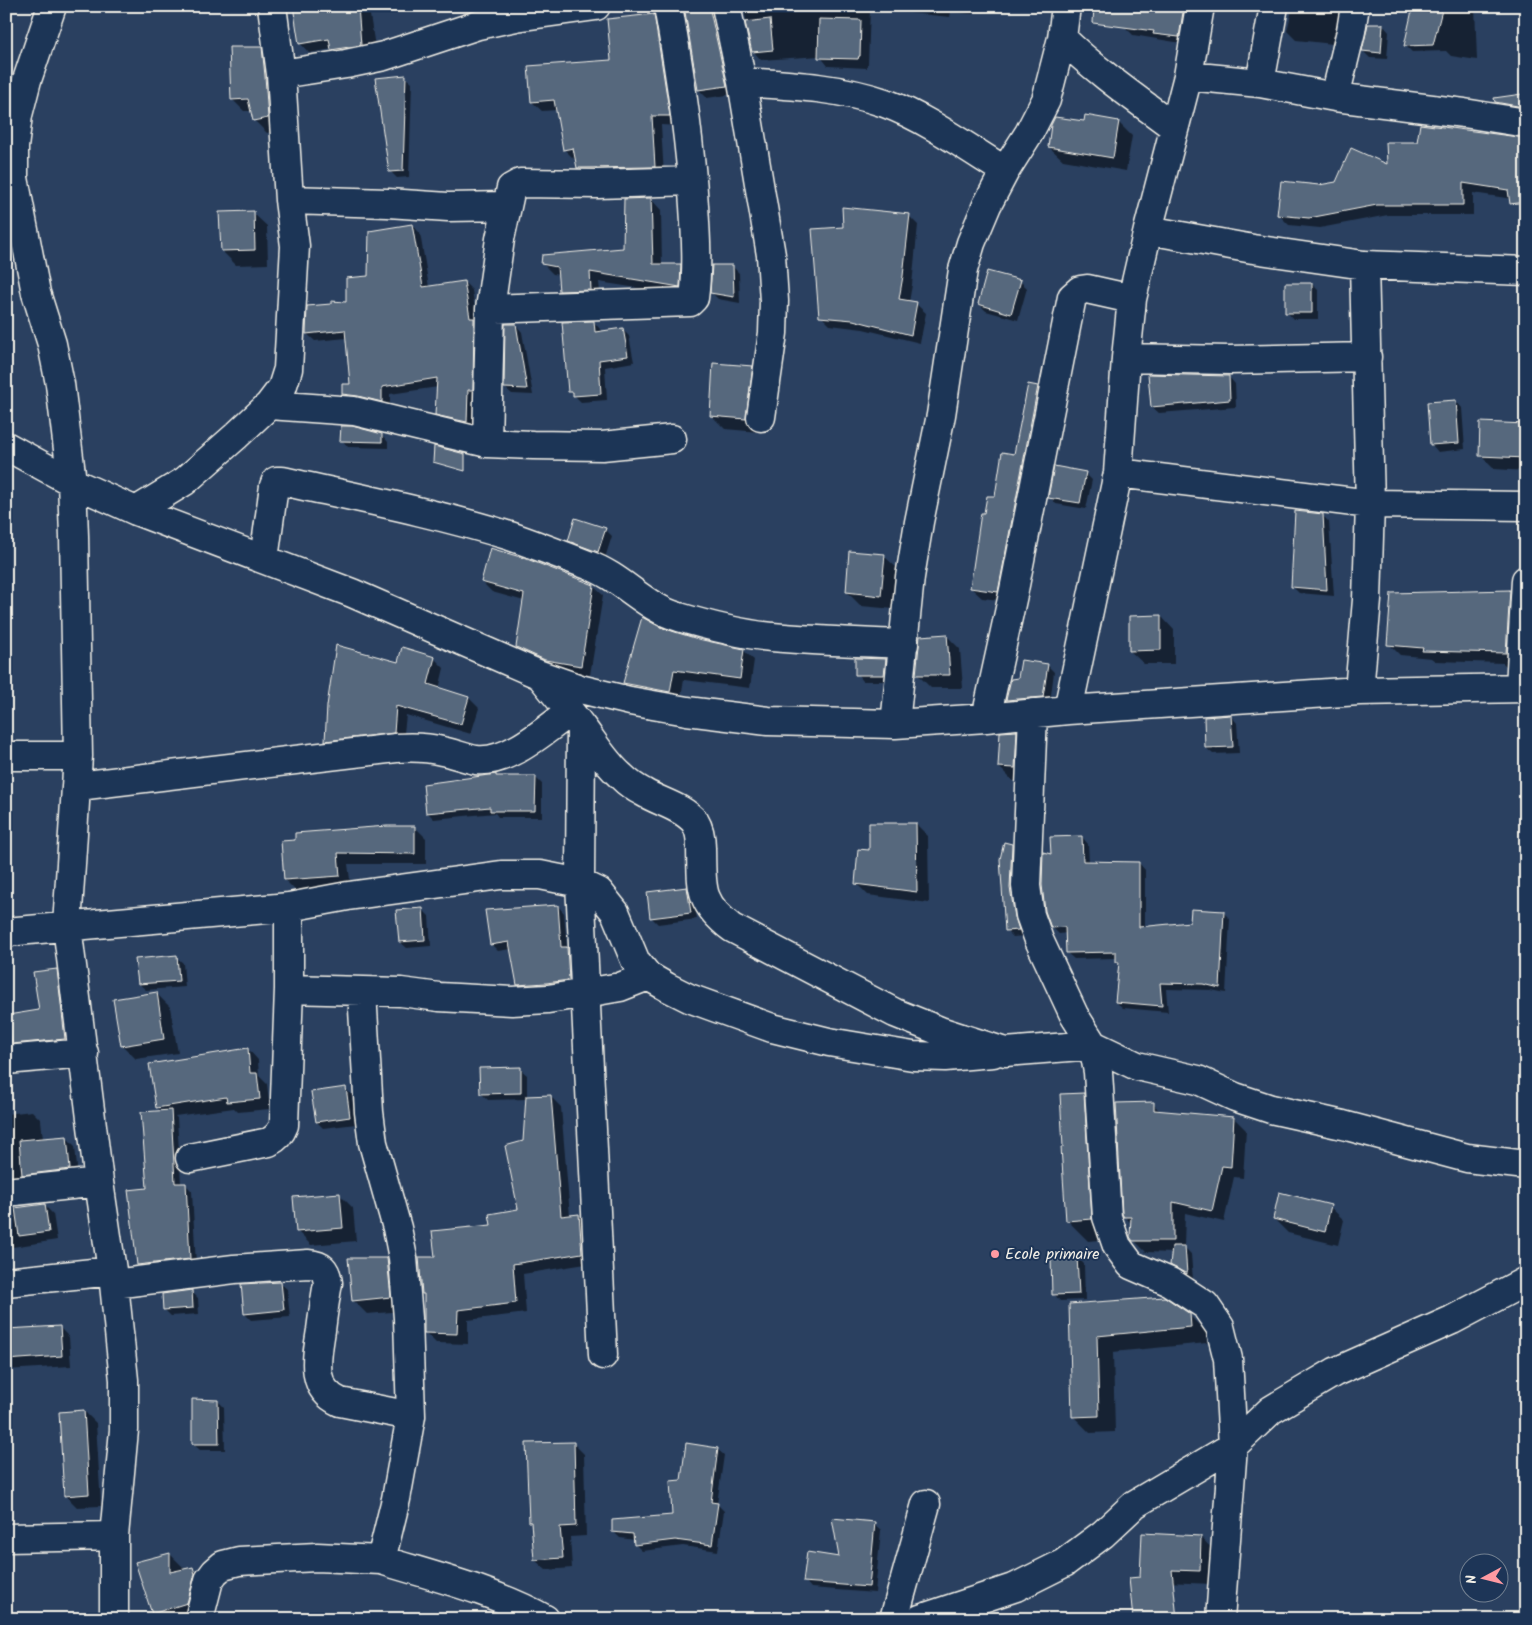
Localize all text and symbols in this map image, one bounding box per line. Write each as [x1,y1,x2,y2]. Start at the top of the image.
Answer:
place label: Ecole primaire [1005,1242,1100,1267]
marker: Ecole primaire [989,1248,1001,1260]
north arrow [1460,1552,1510,1602]
text: N [1461,1574,1484,1585]

